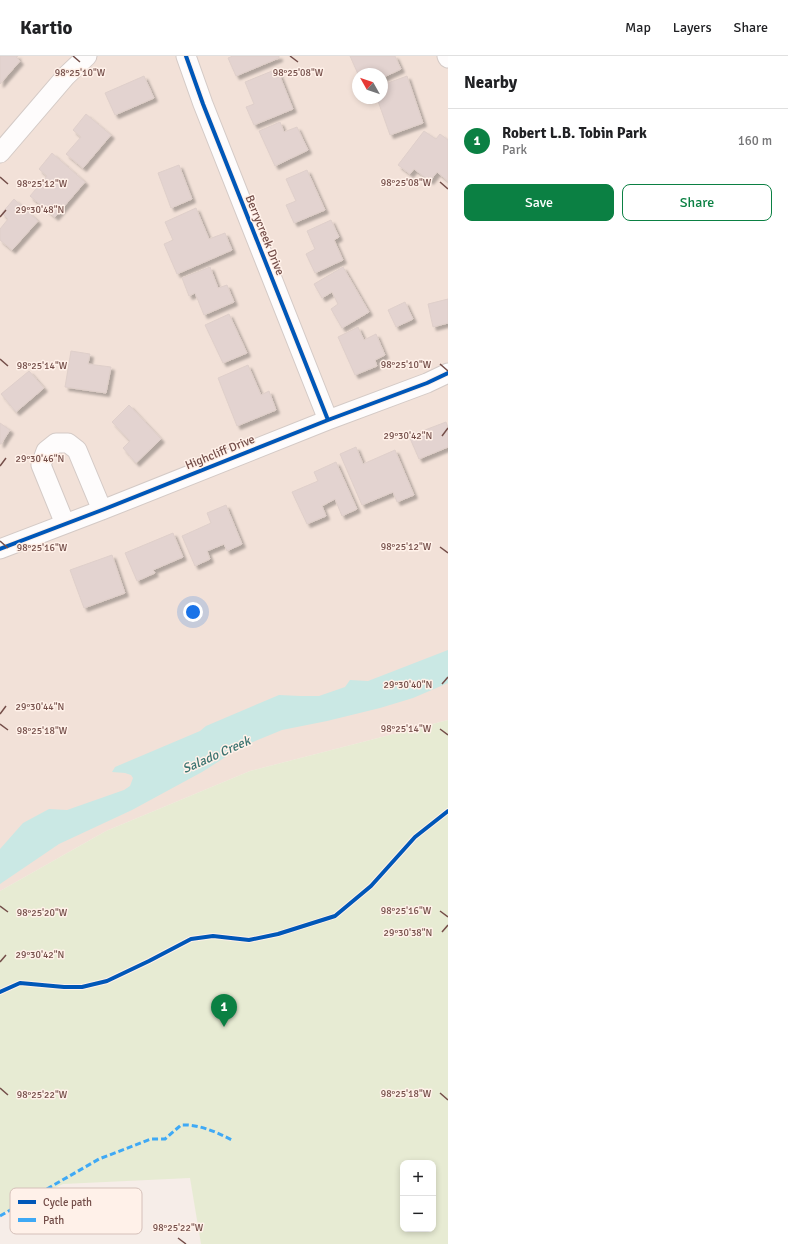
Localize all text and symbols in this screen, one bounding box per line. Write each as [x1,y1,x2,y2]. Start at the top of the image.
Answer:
text: Kartio [20,16,73,40]
text: Map [625,19,651,36]
text: Layers [673,19,712,36]
text: Share [734,19,768,36]
text: 98°25'10"W [55,67,106,79]
text: 98°25'08"W [273,67,324,79]
north arrow [352,68,388,104]
text: Nearby [464,72,517,93]
text: Robert L.B. Tobin Park [502,124,647,142]
text: 1 [473,133,481,149]
text: 160 m [738,133,772,149]
text: Park [502,142,527,158]
text: 98°25'08"W [381,177,432,189]
text: 98°25'12"W [17,178,68,190]
button: Save [464,184,614,221]
button: Share [622,184,772,221]
street label: Berrycreek Drive [242,193,287,278]
text: 29°30'48"N [16,204,64,216]
text: 98°25'10"W [381,359,432,371]
text: 98°25'14"W [17,360,68,372]
text: 29°30'42"N [384,430,432,442]
street label: Highcliff Drive [183,432,257,473]
text: 29°30'46"N [16,453,64,465]
text: 98°25'12"W [381,541,432,553]
text: 98°25'16"W [17,542,68,554]
your location [183,602,203,622]
text: 29°30'40"N [384,679,432,691]
text: 29°30'44"N [16,701,64,713]
text: 98°25'14"W [381,723,432,735]
text: 98°25'18"W [17,725,68,737]
water label: Salado Creek [180,732,254,777]
text: 98°25'16"W [381,905,432,917]
text: 98°25'20"W [17,907,68,919]
text: 29°30'38"N [384,927,432,939]
text: 29°30'42"N [16,949,64,961]
pin: 1 [211,994,237,1027]
text: 98°25'18"W [381,1088,432,1100]
text: 98°25'22"W [17,1089,68,1101]
map controls [400,1160,436,1232]
button: + [400,1160,436,1196]
legend [10,1188,142,1234]
text: Cycle path [43,1196,92,1209]
button: − [400,1196,436,1232]
text: Path [43,1214,64,1227]
text: 98°25'22"W [153,1222,204,1234]

